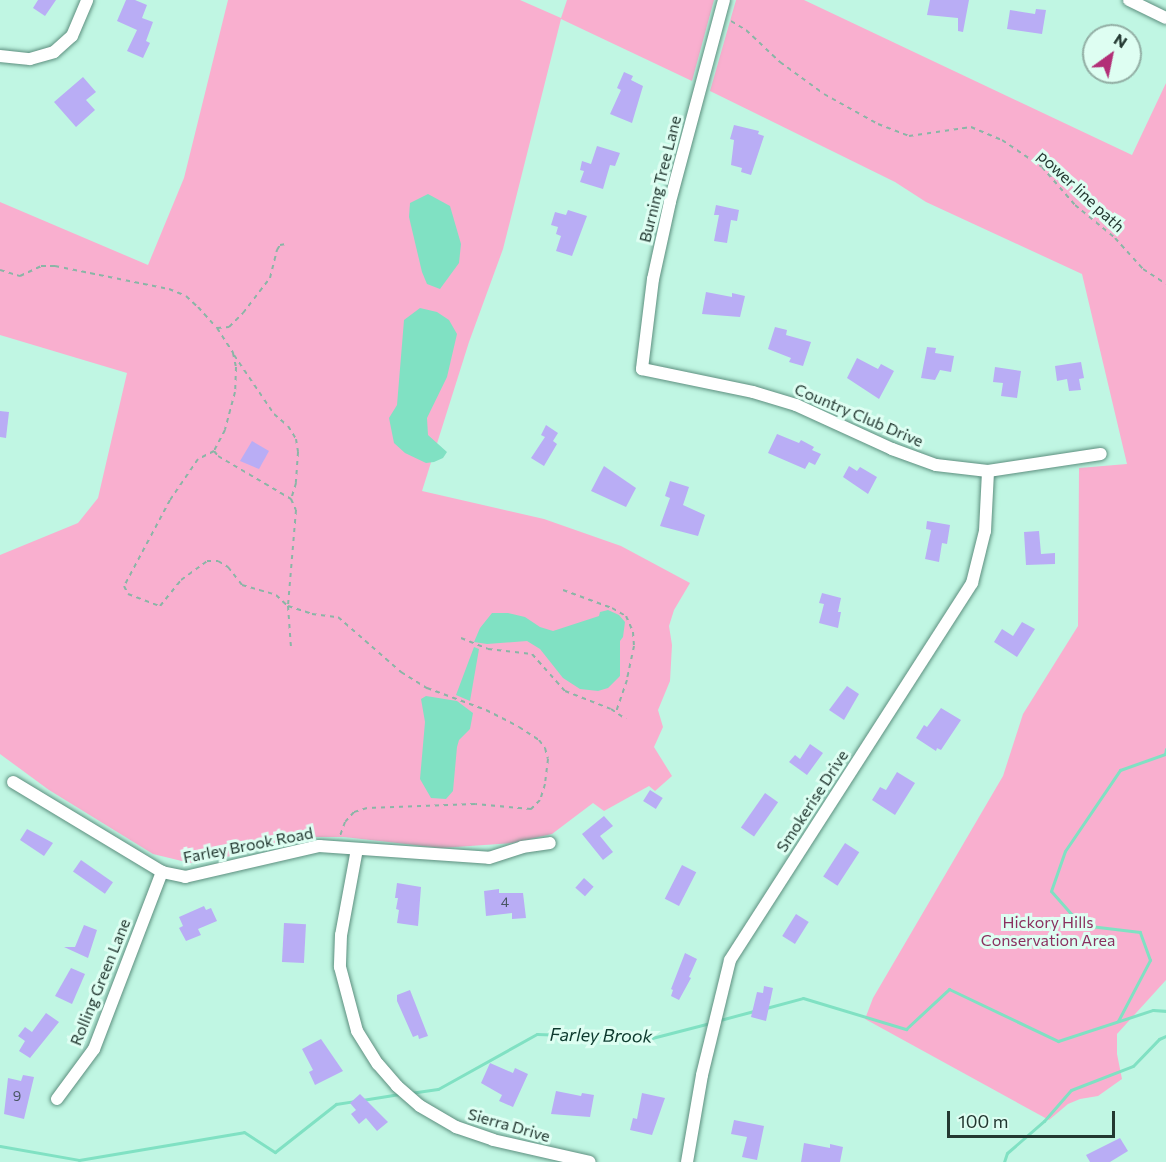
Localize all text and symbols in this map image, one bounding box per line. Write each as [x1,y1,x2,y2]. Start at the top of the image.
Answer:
north arrow [1082,24,1142,84]
text: N [1111,29,1131,51]
street label: Burning Tree Lane [635,114,685,244]
street label: power line path [1034,146,1128,236]
street label: Country Club Drive [792,379,926,451]
street label: Smokerise Drive [772,746,852,856]
street label: Farley Brook Road [181,823,315,867]
house number: 4 [501,894,509,910]
park label: Hickory Hills Conservation Area [981,912,1115,950]
street label: Rolling Green Lane [66,916,134,1048]
water label: Farley Brook [549,1023,653,1047]
house number: 9 [13,1088,21,1104]
scale bar [950,1099,1118,1137]
street label: Sierra Drive [466,1104,552,1146]
text: 100 m [958,1110,1008,1132]

